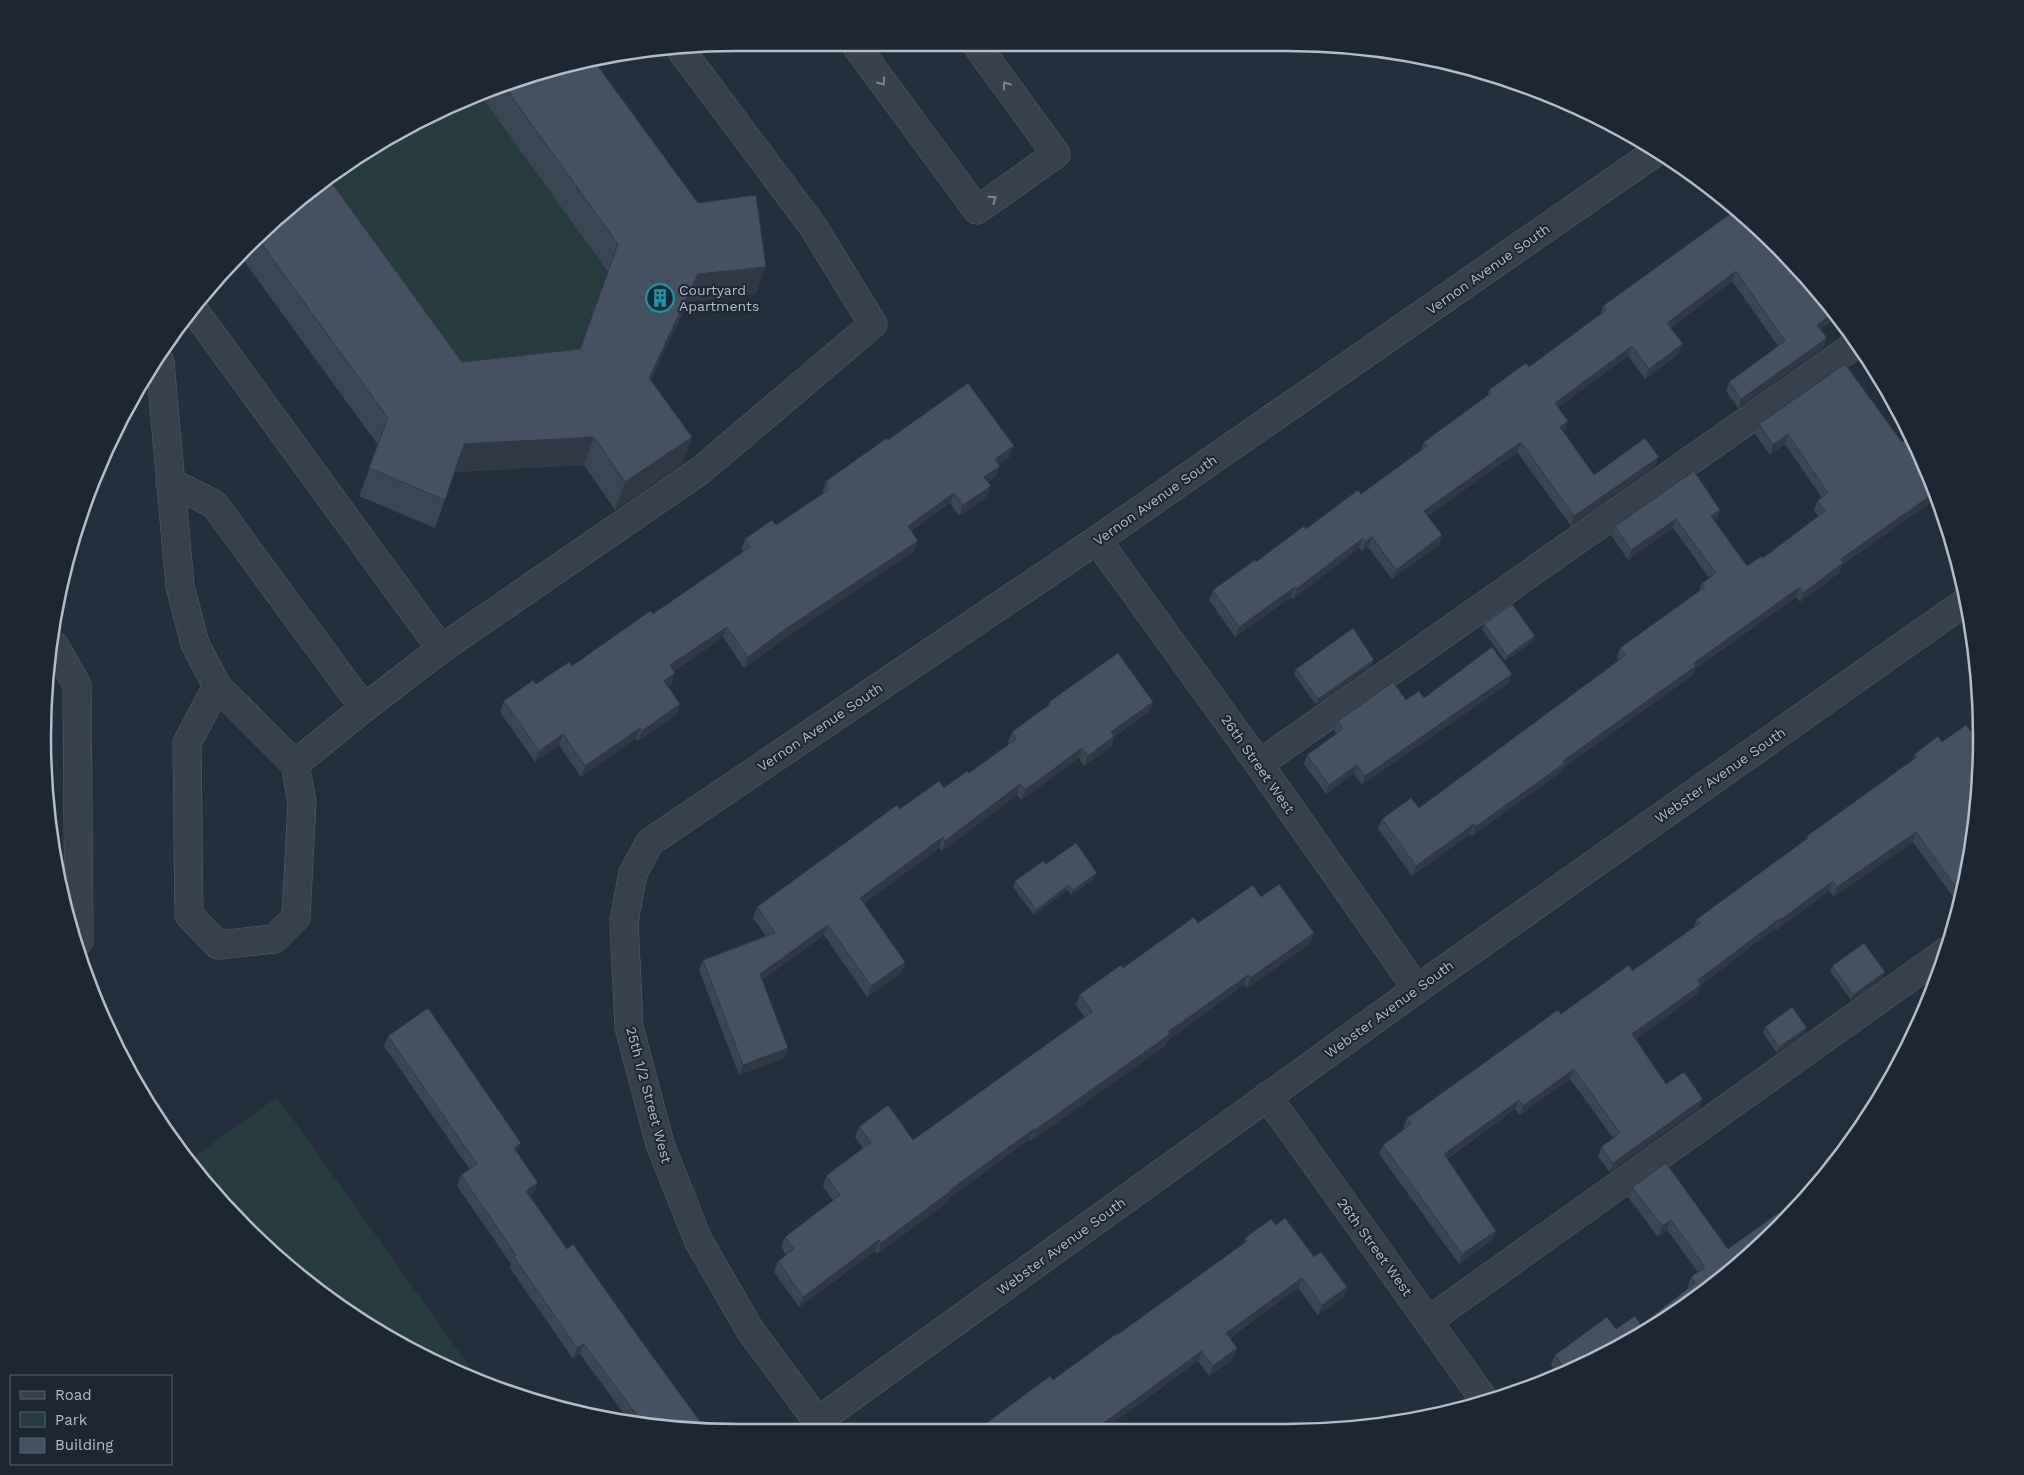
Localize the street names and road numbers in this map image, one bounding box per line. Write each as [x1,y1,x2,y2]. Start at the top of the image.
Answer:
street label: Vernon Avenue South [1423,220,1553,318]
street label: Vernon Avenue South [1090,451,1220,549]
street label: Vernon Avenue South [755,679,885,775]
street label: 26th Street West [1218,712,1298,817]
street label: Webster Avenue South [1652,724,1788,826]
street label: Webster Avenue South [1321,957,1457,1061]
street label: 25th 1/2 Street West [623,1025,675,1165]
street label: Webster Avenue South [993,1194,1129,1298]
street label: 26th Street West [1334,1195,1416,1299]

